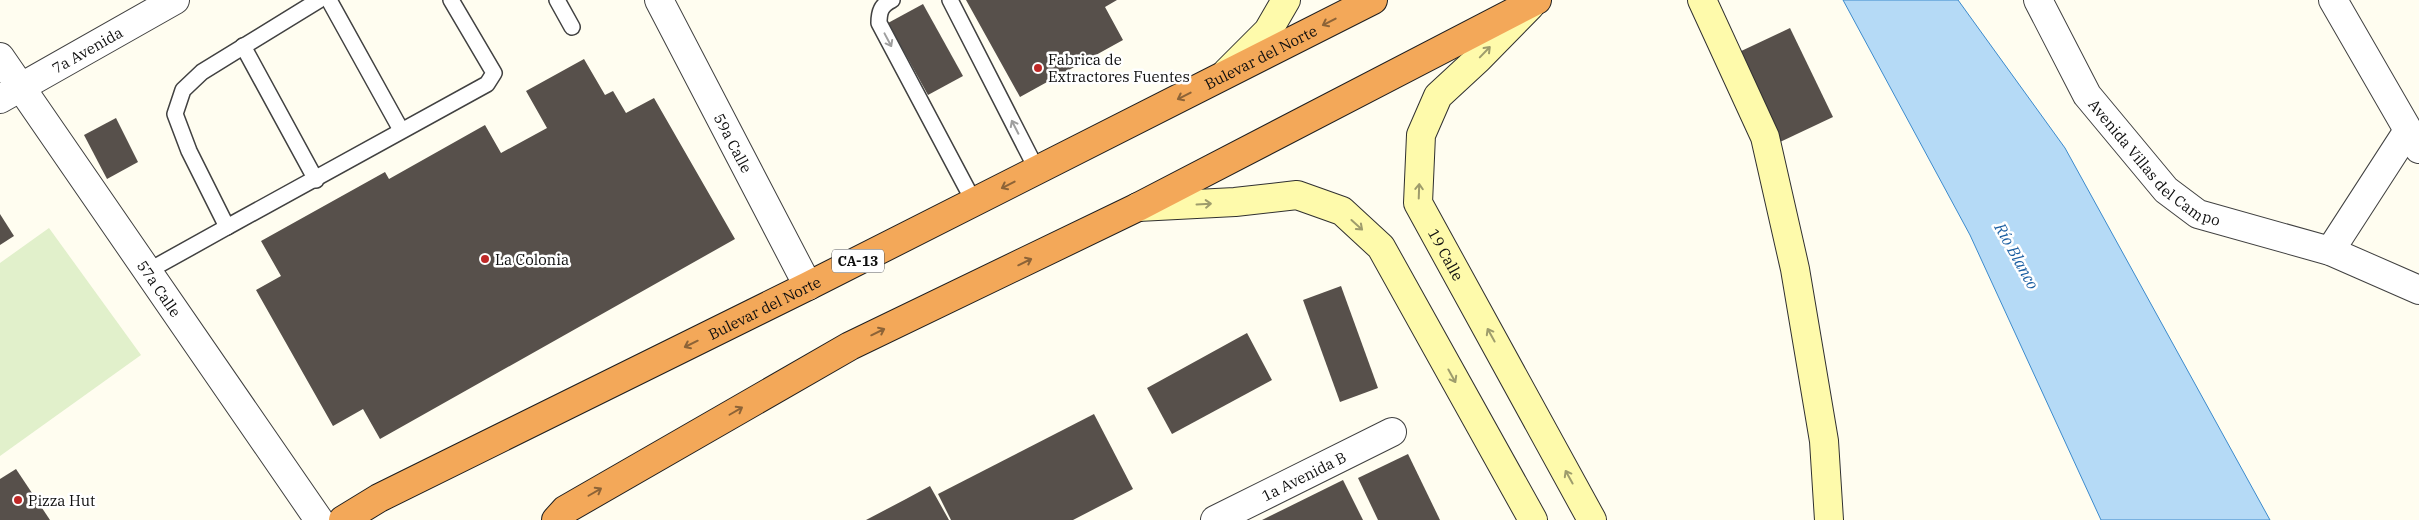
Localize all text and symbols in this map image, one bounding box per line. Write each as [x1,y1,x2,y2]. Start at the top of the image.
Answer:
one-way arrow [1322,17,1337,27]
street label: Bulevar del Norte [1201,21,1320,93]
street label: 7a Avenida [48,22,126,77]
one-way arrow [883,32,893,47]
one-way arrow [1479,46,1491,59]
place label: Fabrica de Extractores Fuentes [1048,50,1190,86]
marker: Fabrica de Extractores Fuentes [1032,62,1044,74]
one-way arrow [1177,91,1192,101]
street label: Avenida Villas del Campo [2085,95,2223,229]
street label: 59a Calle [710,110,757,176]
one-way arrow [1010,120,1019,135]
one-way arrow [1001,181,1016,190]
one-way arrow [1414,183,1423,199]
one-way arrow [1195,199,1211,208]
water label: Río Blanco [1990,218,2043,293]
one-way arrow [1351,219,1364,231]
street label: 19 Calle [1424,225,1468,284]
place label: La Colonia [495,250,569,269]
road number: CA-13 [832,250,884,272]
marker: La Colonia [479,253,491,265]
street label: 57a Calle [133,256,186,320]
one-way arrow [1017,257,1032,267]
street label: Bulevar del Norte [705,272,824,343]
one-way arrow [870,327,885,337]
one-way arrow [1485,328,1495,342]
one-way arrow [684,340,699,349]
one-way arrow [1448,369,1458,383]
one-way arrow [729,406,743,416]
street label: 1a Avenida B [1258,447,1349,505]
one-way arrow [1564,470,1574,485]
one-way arrow [588,487,602,497]
place label: Pizza Hut [28,491,95,510]
marker: Pizza Hut [12,494,24,506]

